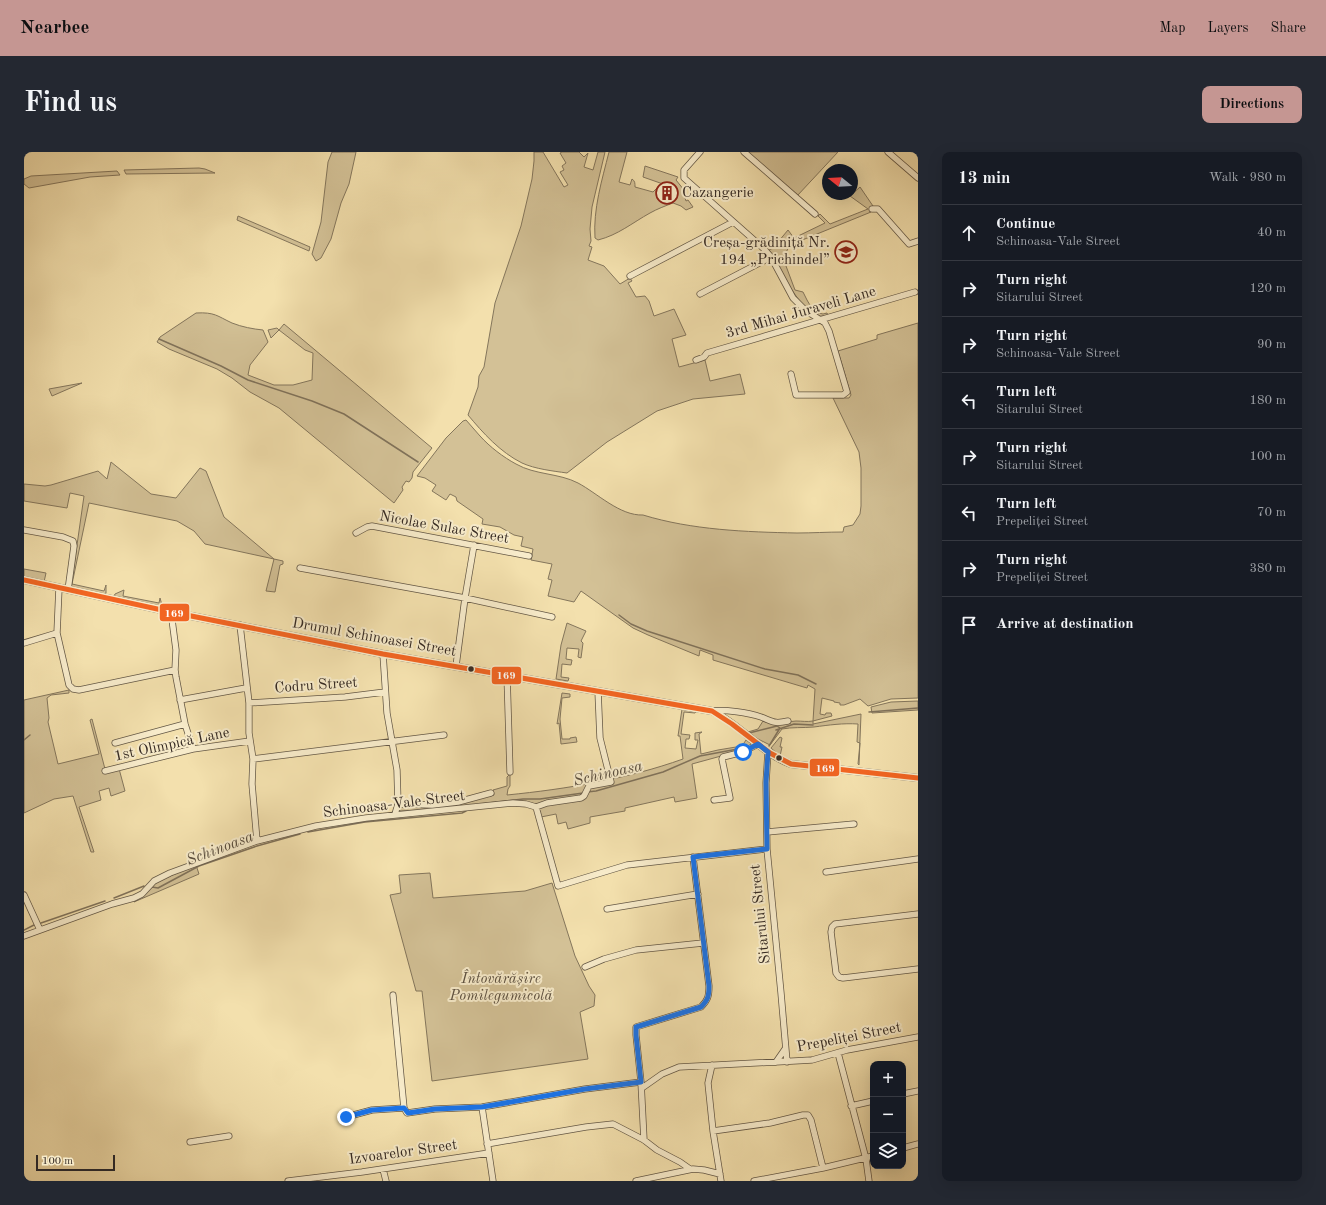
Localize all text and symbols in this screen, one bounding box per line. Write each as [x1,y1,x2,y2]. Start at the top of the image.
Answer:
text: Nearbee [20,19,89,38]
text: Map [1160,21,1186,35]
text: Layers [1208,21,1249,35]
text: Share [1271,21,1306,35]
button: Directions [1202,86,1302,123]
text: Find us [24,90,117,118]
north arrow [822,164,858,200]
text: 13 min [958,170,1011,187]
text: Walk · 980 m [1209,171,1286,184]
building icon: Cazangerie [654,180,680,206]
place label: Cazangerie [682,186,754,201]
text: Continue [996,217,1055,232]
icon: ahead [958,222,980,244]
text: 40 m [1257,226,1286,239]
text: Schinoasa-Vale Street [996,235,1120,248]
place label: Creșa-grădiniță Nr. 194 „Prichindel” [703,236,830,268]
school or university icon: Creșa-grădiniță Nr. 194 „Prichindel” [833,239,859,265]
text: Turn right [996,273,1067,288]
icon: right [958,278,980,300]
text: 120 m [1249,282,1286,295]
street label: 3rd Mihai Juraveli Lane [724,284,878,342]
text: Sitarului Street [996,291,1083,304]
text: Turn right [996,329,1067,344]
icon: right [958,334,980,356]
text: 90 m [1257,338,1286,351]
text: Schinoasa-Vale Street [996,347,1120,360]
text: Turn left [996,385,1056,400]
icon: left [958,390,980,412]
text: 180 m [1249,394,1286,407]
text: Sitarului Street [996,403,1083,416]
text: Turn right [996,441,1067,456]
icon: right [958,446,980,468]
text: 100 m [1249,450,1286,463]
text: Sitarului Street [996,459,1083,472]
text: Turn left [996,497,1056,512]
icon: left [958,502,980,524]
text: 70 m [1257,506,1286,519]
street label: Nicolae Sulac Street [378,509,510,547]
text: Prepeliței Street [996,515,1088,528]
text: Turn right [996,553,1067,568]
icon: right [958,558,980,580]
text: 380 m [1249,562,1286,575]
text: Prepeliței Street [996,571,1088,584]
line badge: 169 [159,603,190,622]
text: 169 [164,609,184,620]
icon: arrive [958,614,980,636]
street label: Drumul Schinoasei Street [291,616,457,660]
text: Arrive at destination [996,617,1134,632]
unlabelled marker [466,664,476,674]
line badge: 169 [491,666,522,685]
text: 169 [496,671,516,682]
street label: Codru Street [274,676,358,696]
street label: 1st Olimpică Lane [113,725,231,765]
route start [734,743,752,761]
unlabelled marker [774,753,784,763]
water label: Schinoasa [572,758,645,790]
line badge: 169 [809,758,840,777]
text: 169 [815,764,835,775]
street label: Schinoasa-Vale Street [322,789,466,821]
water label: Schinoasa [184,829,256,869]
street label: Sitarului Street [748,863,774,965]
park label: Întovărășire Pomilegumicolă [449,969,552,1004]
street label: Prepeliței Street [795,1021,903,1055]
map controls [870,1061,906,1169]
button: + [870,1061,906,1097]
button: − [870,1097,906,1133]
route end [337,1108,355,1126]
button: layers [870,1133,906,1169]
street label: Izvoarelor Street [348,1138,458,1168]
scale bar [36,1153,115,1172]
text: 100 m [42,1156,73,1167]

